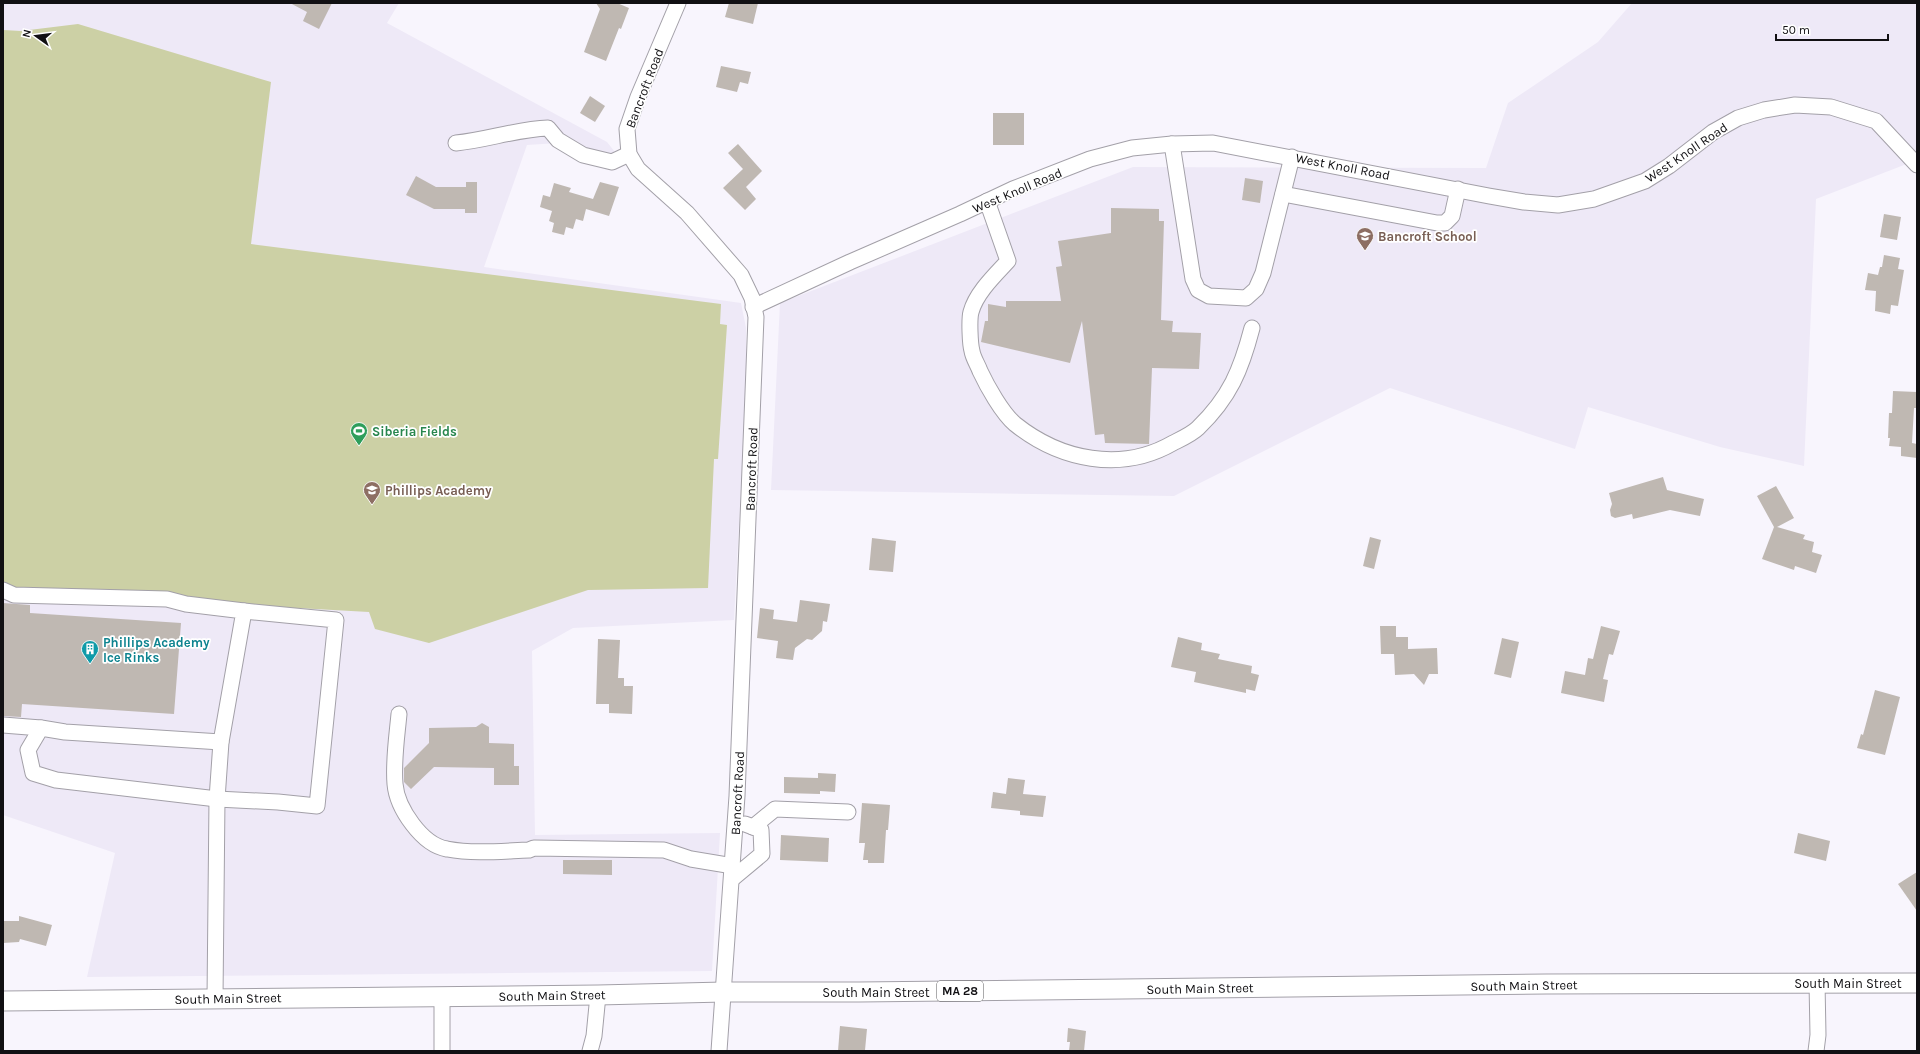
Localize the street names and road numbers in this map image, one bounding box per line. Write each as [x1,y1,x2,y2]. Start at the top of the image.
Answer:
street label: Bancroft Road [622,46,667,130]
street label: West Knoll Road [1642,119,1730,185]
street label: West Knoll Road [1294,150,1391,183]
street label: West Knoll Road [970,165,1064,216]
street label: Bancroft Road [743,427,760,511]
street label: Bancroft Road [728,751,747,835]
street label: South Main Street [1794,976,1902,991]
street label: South Main Street [1470,977,1578,994]
street label: South Main Street [1146,980,1254,997]
road number: MA 28 [937,981,983,1001]
street label: South Main Street [822,985,930,1000]
street label: South Main Street [498,987,606,1004]
street label: South Main Street [174,990,282,1007]

